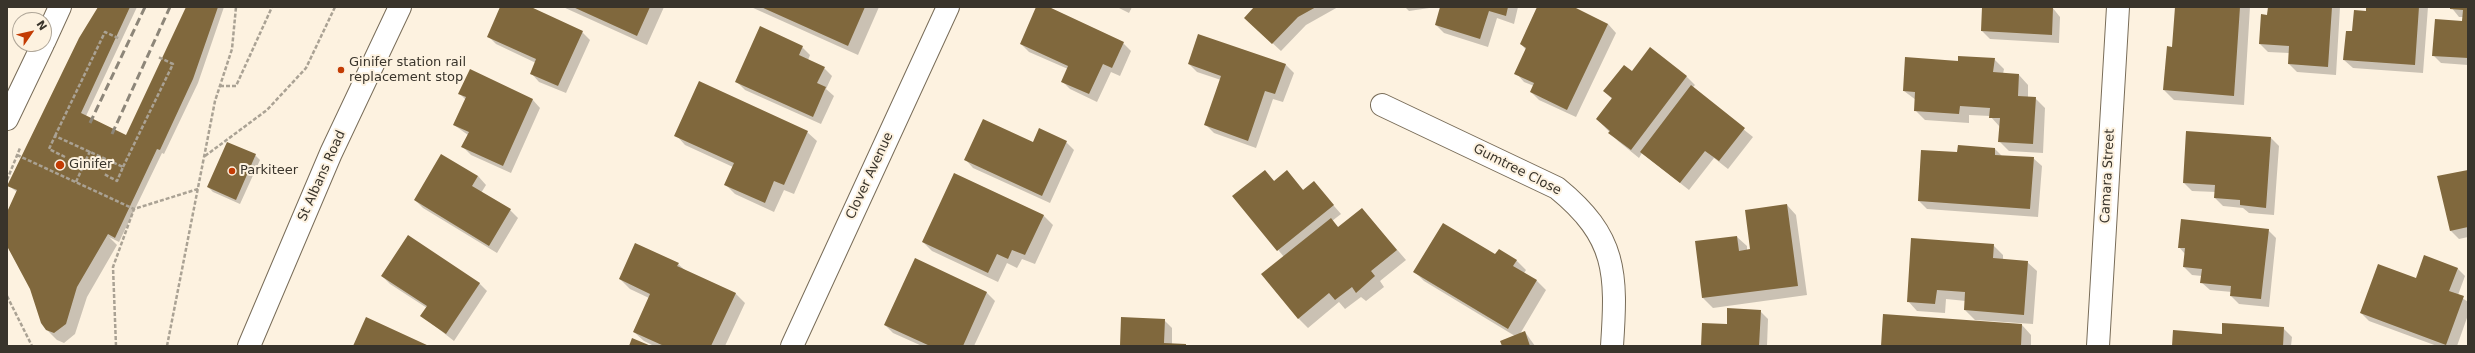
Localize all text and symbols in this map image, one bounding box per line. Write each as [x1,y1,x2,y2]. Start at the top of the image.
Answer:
north arrow [12,12,52,52]
text: N [34,18,50,33]
place label: Ginifer station rail replacement stop [349,55,466,86]
marker: Ginifer station rail replacement stop [336,65,346,75]
street label: St Albans Road [295,128,349,224]
street label: Camara Street [2098,128,2118,224]
street label: Clover Avenue [843,130,897,222]
street label: Gumtree Close [1470,141,1564,199]
place label: Ginifer [69,157,112,173]
marker: Ginifer [54,159,66,171]
place label: Parkiteer [240,163,298,179]
marker: Parkiteer [227,166,237,176]

